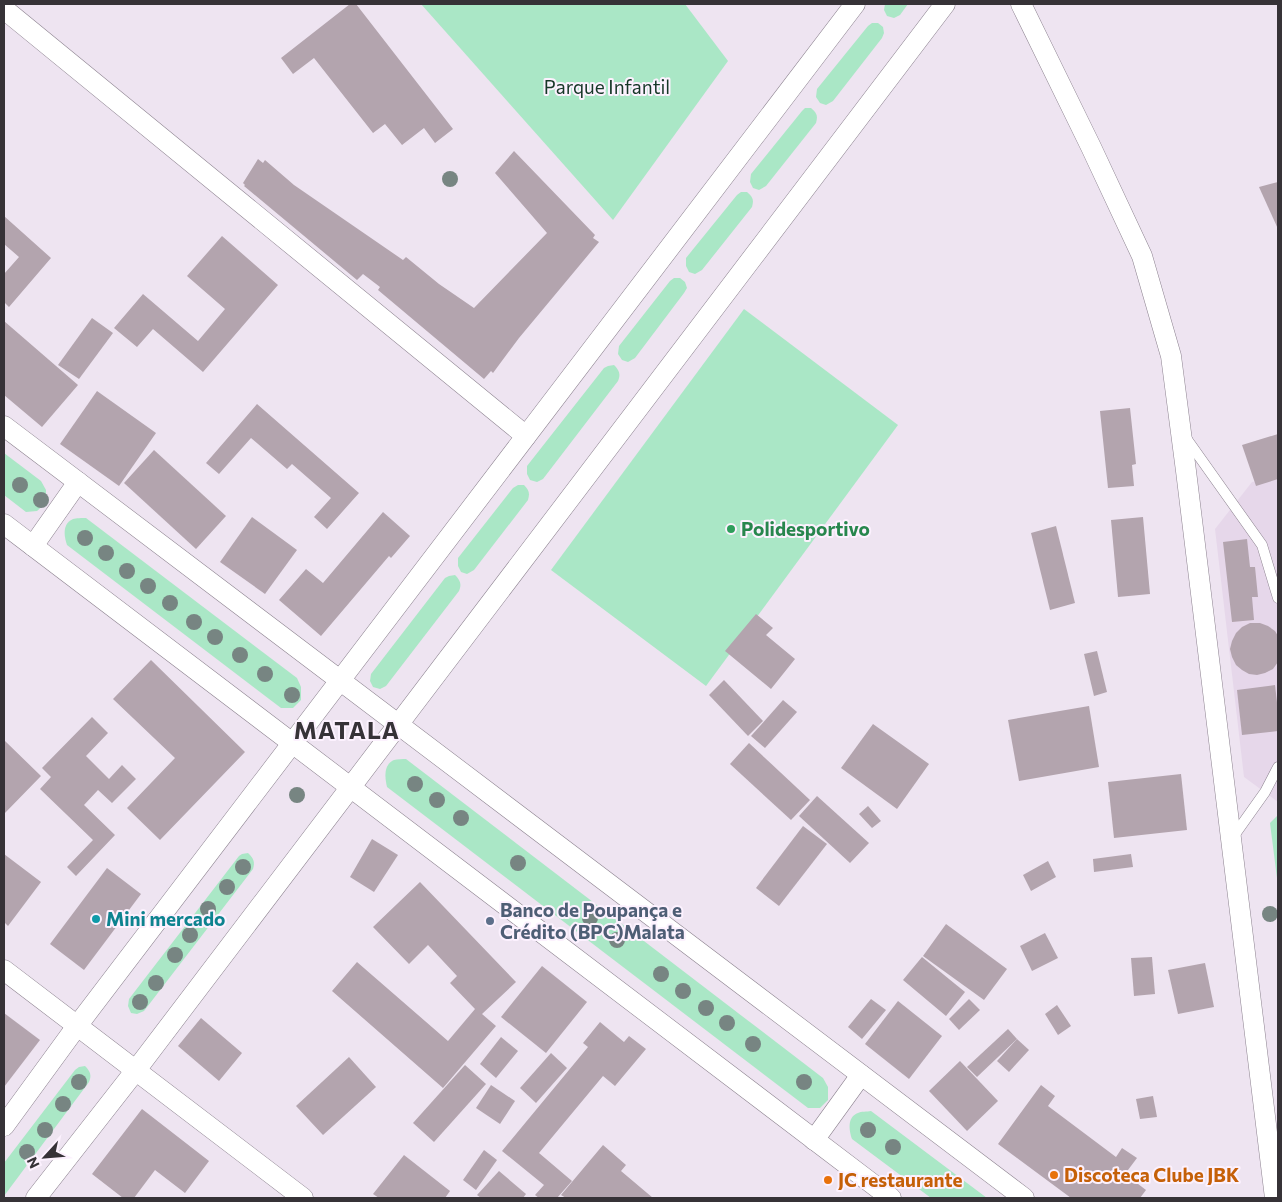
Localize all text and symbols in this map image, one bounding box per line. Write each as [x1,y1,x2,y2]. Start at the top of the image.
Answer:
park label: Parque Infantil [544,75,670,98]
place label: Polidesportivo [741,517,870,540]
marker: Polidesportivo [725,523,737,535]
district label: MATALA [294,715,400,744]
place label: Banco de Poupança e Crédito (BPC)Malata [500,898,685,943]
place label: Mini mercado [106,907,225,930]
marker: Mini mercado [90,913,102,925]
marker: Banco de Poupança e Crédito (BPC)Malata [484,915,496,927]
north arrow [20,1132,70,1182]
text: N [23,1154,43,1171]
place label: Discoteca Clube JBK [1064,1163,1239,1186]
place label: JC restaurante [838,1168,963,1191]
marker: Discoteca Clube JBK [1048,1169,1060,1181]
marker: JC restaurante [822,1174,834,1186]

